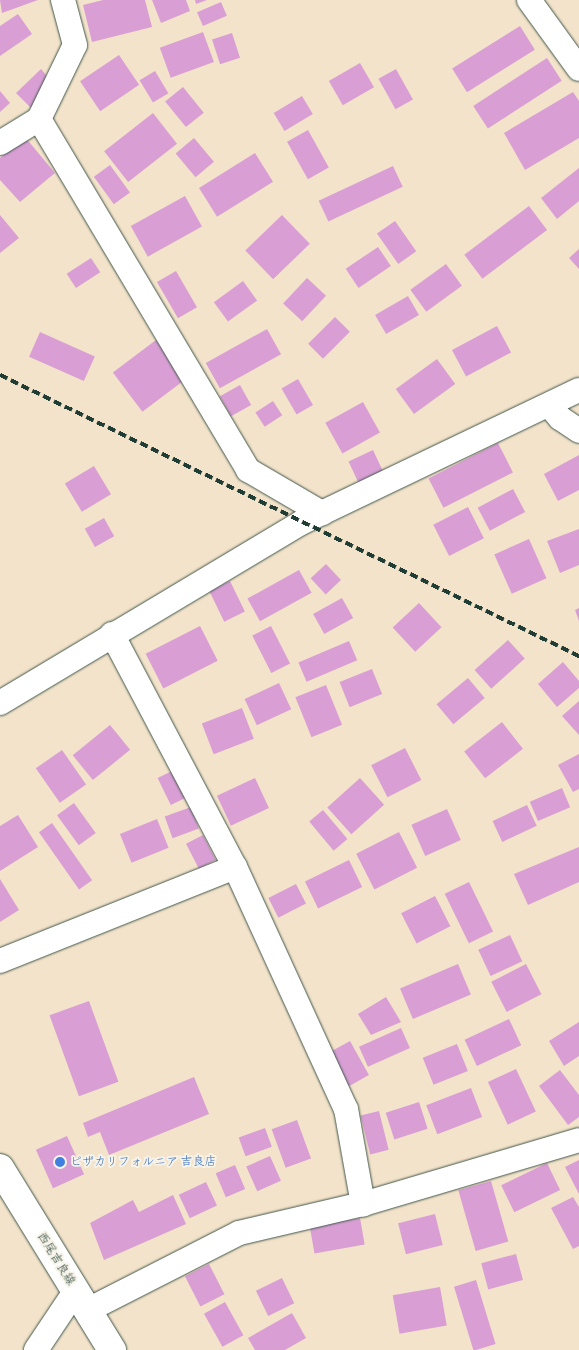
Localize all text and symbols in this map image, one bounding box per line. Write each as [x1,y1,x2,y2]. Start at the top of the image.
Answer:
place label: ピザカリフォルニア 吉良店 [70,1155,217,1169]
marker: ピザカリフォルニア 吉良店 [54,1156,66,1168]
street label: 西尾吉良線 [34,1230,78,1288]

